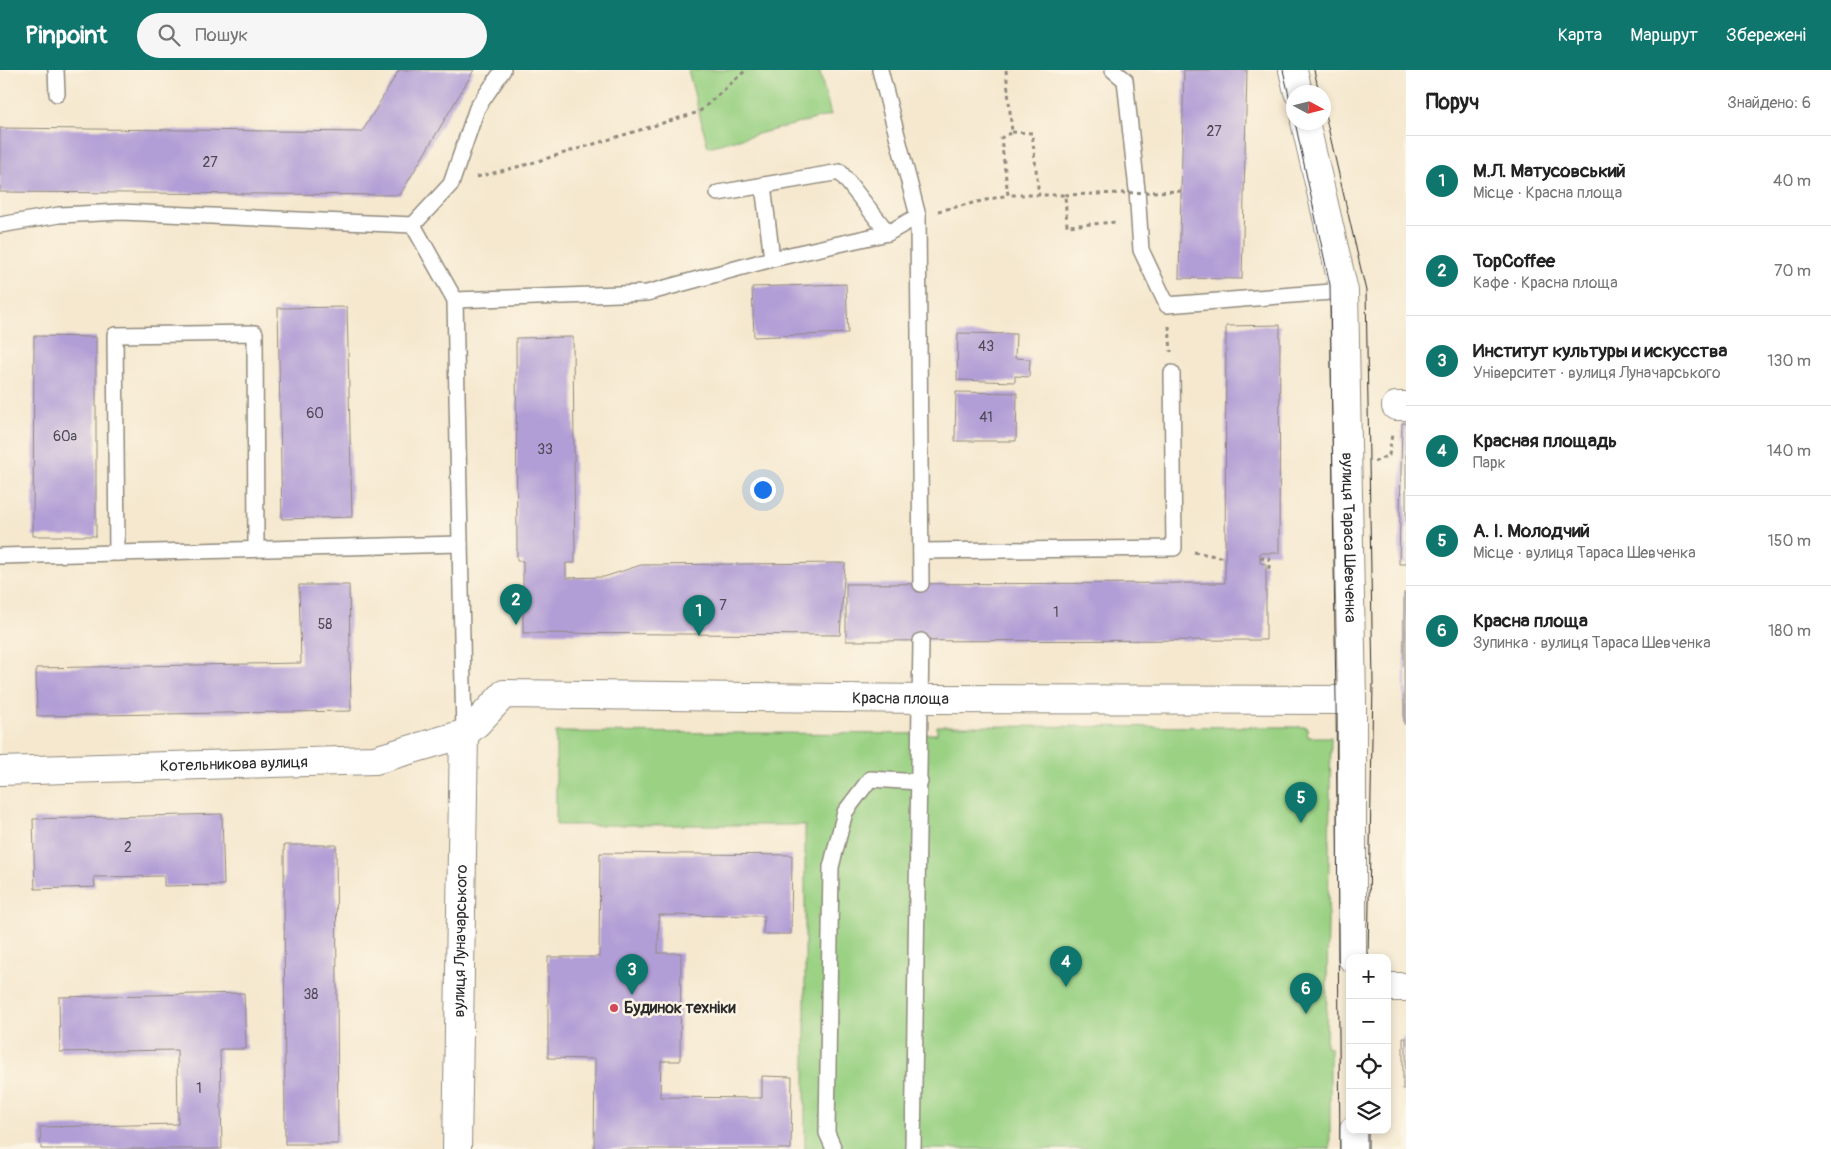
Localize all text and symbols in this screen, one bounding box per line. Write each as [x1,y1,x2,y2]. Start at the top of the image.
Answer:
search box [137,13,487,58]
text: Pinpoint [25,21,107,50]
icon: search [155,21,183,49]
text: Пошук [195,23,248,47]
text: Карта [1558,24,1602,47]
text: Маршрут [1630,24,1698,47]
text: Збережені [1726,24,1806,47]
north arrow [1286,85,1331,130]
text: Поруч [1426,89,1479,116]
text: Знайдено: 6 [1727,93,1811,113]
house number: 27 [1206,123,1222,140]
house number: 27 [202,154,218,171]
text: М.Л. Матусовський [1473,159,1626,183]
text: 1 [1439,171,1445,191]
text: 40 m [1773,171,1811,191]
text: Місце · Красна площа [1473,183,1622,203]
text: TopCoffee [1473,249,1555,273]
text: 2 [1438,261,1446,281]
text: 70 m [1774,261,1811,281]
text: Кафе · Красна площа [1473,273,1618,293]
house number: 43 [978,338,994,355]
text: Институт культуры и искусства [1473,339,1727,363]
text: 3 [1438,351,1446,371]
text: 130 m [1767,351,1811,371]
text: Університет · вулиця Луначарського [1473,363,1721,383]
house number: 60 [306,405,324,422]
house number: 41 [979,409,993,426]
house number: 60а [53,428,77,445]
text: Красная площадь [1473,429,1617,453]
house number: 33 [537,441,553,458]
text: 4 [1437,441,1447,461]
text: 140 m [1767,441,1811,461]
street label: вулиця Тараса Шевченка [1337,452,1360,623]
text: Парк [1473,453,1506,473]
your location [750,477,776,503]
text: А. І. Молодчий [1473,519,1590,543]
text: 5 [1438,531,1446,551]
text: 150 m [1767,531,1811,551]
text: Місце · вулиця Тараса Шевченка [1473,543,1696,563]
pin: 2 [500,584,532,625]
pin: 1 [683,595,715,636]
house number: 7 [719,597,727,614]
house number: 1 [1053,604,1059,621]
text: Красна площа [1473,609,1588,633]
house number: 58 [318,616,332,633]
text: 6 [1437,621,1447,641]
text: 180 m [1768,621,1811,641]
text: Зупинка · вулиця Тараса Шевченка [1473,633,1711,653]
street label: Красна площа [852,688,949,709]
street label: Котельникова вулиця [160,752,308,776]
pin: 5 [1285,782,1317,823]
house number: 2 [124,839,132,856]
street label: вулиця Луначарського [449,864,472,1018]
pin: 4 [1050,946,1082,987]
pin: 3 [616,954,648,995]
map controls [1346,954,1391,1134]
button: + [1346,954,1391,999]
pin: 6 [1290,973,1322,1014]
house number: 38 [304,986,318,1003]
place label: Будинок техніки [624,998,736,1018]
button: − [1346,999,1391,1044]
marker: Будинок техніки [608,1002,620,1014]
button: locate [1346,1044,1391,1089]
house number: 1 [196,1080,202,1097]
button: layers [1346,1089,1391,1134]

